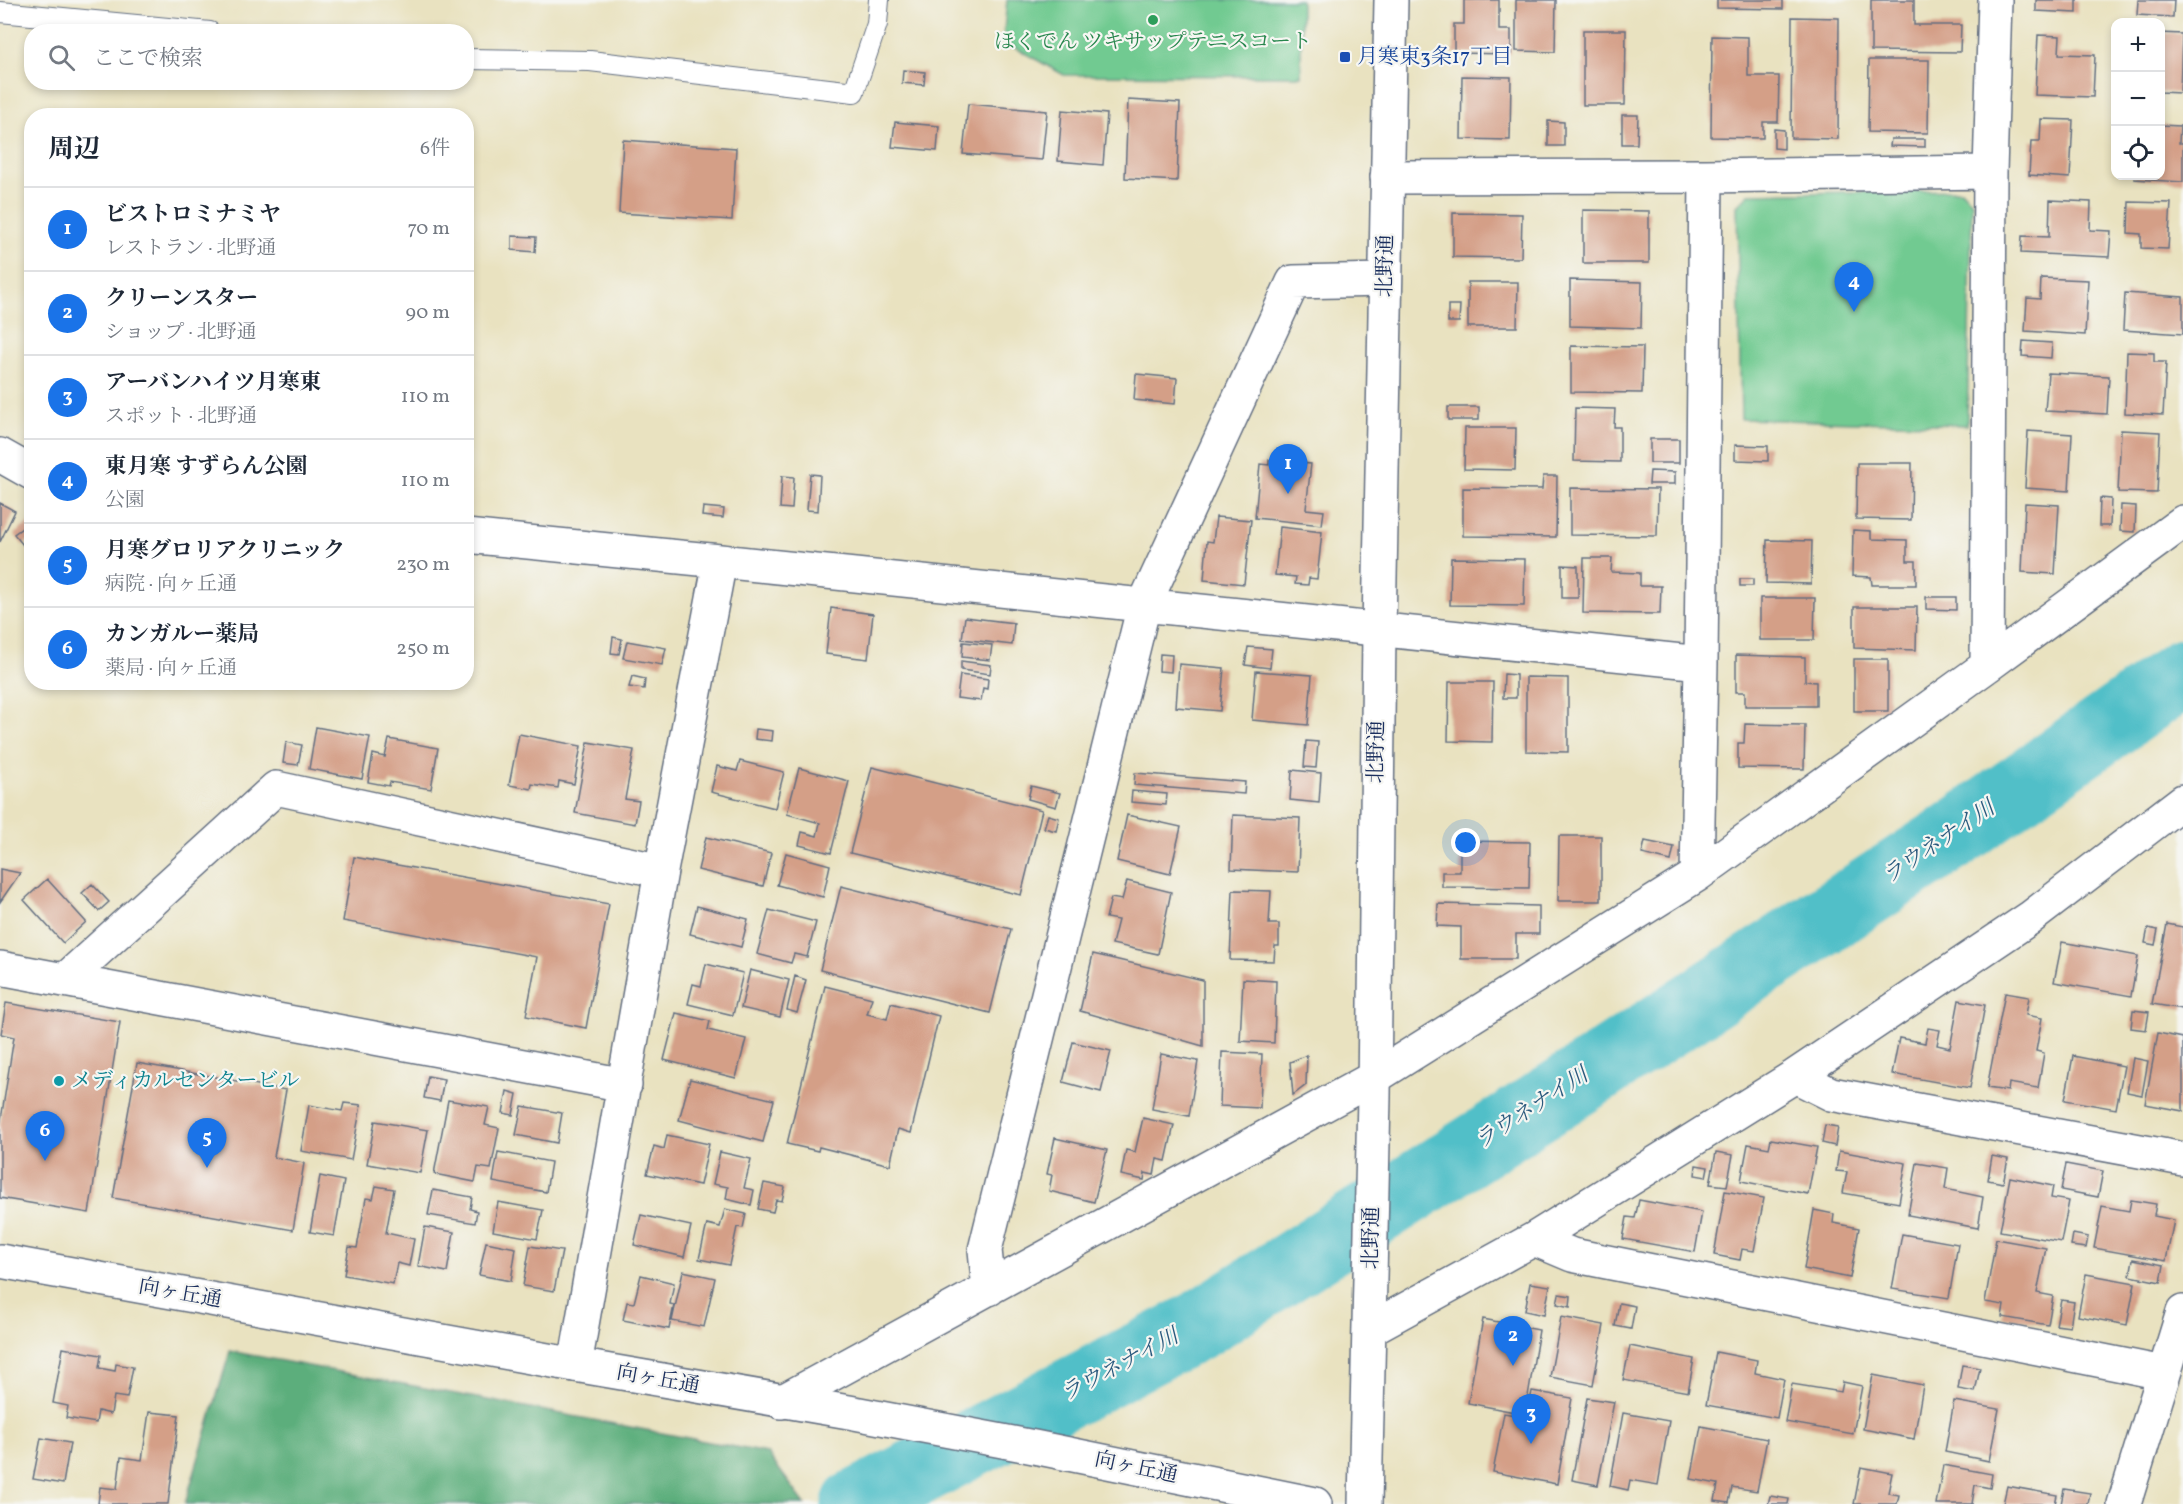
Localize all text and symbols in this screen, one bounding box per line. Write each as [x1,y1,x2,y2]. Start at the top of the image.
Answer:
marker: ほくでん ツキサップテニスコート [1146,13,1160,27]
map controls [2111,18,2165,180]
button: + [2111,18,2165,72]
search box [24,24,474,90]
place label: ほくでん ツキサップテニスコート [994,28,1312,57]
icon: search [45,41,78,74]
place label: 月寒東3条17丁目 [1357,43,1512,72]
text: ここで検索 [93,44,203,75]
marker: 月寒東3条17丁目 [1338,50,1352,64]
button: − [2111,72,2165,126]
button: locate [2111,126,2165,180]
text: 周辺 [48,132,100,168]
text: 6件 [420,135,450,163]
text: ビストロミナミヤ [105,200,281,231]
text: 1 [63,215,72,243]
text: 70 m [407,215,450,243]
street label: 北野通 [1371,234,1401,298]
text: レストラン · 北野通 [105,235,276,263]
pin: 4 [1834,262,1874,312]
text: クリーンスター [105,284,258,315]
text: 2 [62,299,73,327]
text: 90 m [406,299,450,327]
text: ショップ · 北野通 [105,319,257,347]
text: アーバンハイツ月寒東 [105,368,322,399]
text: 3 [62,383,73,411]
text: 110 m [401,383,450,411]
text: スポット · 北野通 [105,403,257,431]
pin: 1 [1268,444,1308,494]
text: 東月寒 すずらん公園 [105,452,308,483]
text: 4 [61,467,74,495]
text: 110 m [401,467,450,495]
text: 公園 [105,487,145,515]
text: 月寒グロリアクリニック [105,536,345,567]
text: 5 [63,551,72,579]
text: 230 m [396,551,450,579]
text: 病院 · 向ヶ丘通 [105,571,237,599]
text: カンガルー薬局 [105,620,259,651]
text: 6 [62,635,73,663]
text: 250 m [396,635,450,663]
text: 薬局 · 向ヶ丘通 [105,655,237,683]
street label: 北野通 [1362,720,1392,784]
water label: ラウネナイ川 [1877,793,2003,892]
your location [1451,828,1480,857]
water label: ラウネナイ川 [1469,1060,1597,1157]
place label: メディカルセンタービル [71,1067,299,1096]
marker: メディカルセンタービル [52,1074,66,1088]
pin: 6 [26,1112,64,1161]
pin: 5 [188,1118,226,1168]
street label: 北野通 [1357,1206,1387,1270]
street label: 向ヶ丘通 [136,1272,224,1316]
pin: 2 [1494,1316,1532,1366]
water label: ラウネナイ川 [1055,1321,1186,1410]
street label: 向ヶ丘通 [614,1358,702,1402]
pin: 3 [1512,1394,1550,1444]
street label: 向ヶ丘通 [1092,1445,1180,1491]

